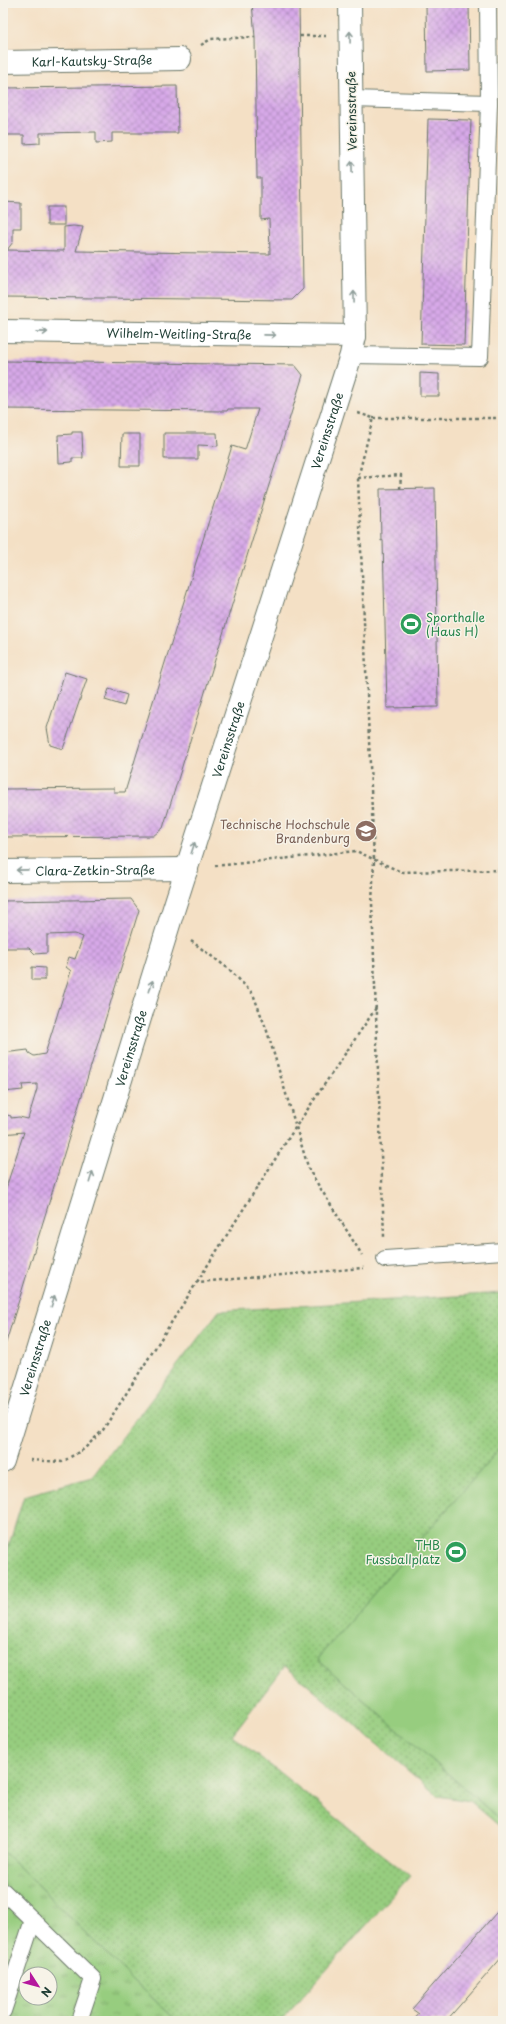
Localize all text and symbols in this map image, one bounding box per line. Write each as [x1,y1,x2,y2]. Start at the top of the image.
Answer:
one-way arrow [347,31,354,44]
street label: Karl-Kautsky-Straße [32,50,152,71]
street label: Vereinsstraße [341,71,361,151]
one-way arrow [348,161,356,174]
one-way arrow [350,291,358,304]
street label: Wilhelm-Weitling-Straße [106,323,252,344]
one-way arrow [35,328,48,335]
one-way arrow [263,331,276,339]
street label: Vereinsstraße [306,390,347,471]
place label: Sporthalle (Haus H) [426,608,485,640]
sports icon: Sporthalle (Haus H) [398,611,424,637]
street label: Vereinsstraße [207,699,249,780]
place label: Technische Hochschule Brandenburg [220,815,350,847]
school or university icon: Technische Hochschule Brandenburg [353,818,379,844]
one-way arrow [190,843,198,855]
street label: Clara-Zetkin-Straße [35,860,155,880]
one-way arrow [16,866,29,874]
one-way arrow [148,979,155,992]
street label: Vereinsstraße [110,1008,151,1089]
one-way arrow [88,1170,95,1183]
one-way arrow [50,1295,57,1308]
street label: Vereinsstraße [15,1317,55,1399]
place label: THB Fussballplatz [365,1536,440,1568]
sports icon: THB Fussballplatz [443,1539,469,1565]
north arrow [18,1966,58,2006]
text: N [37,1984,56,2001]

